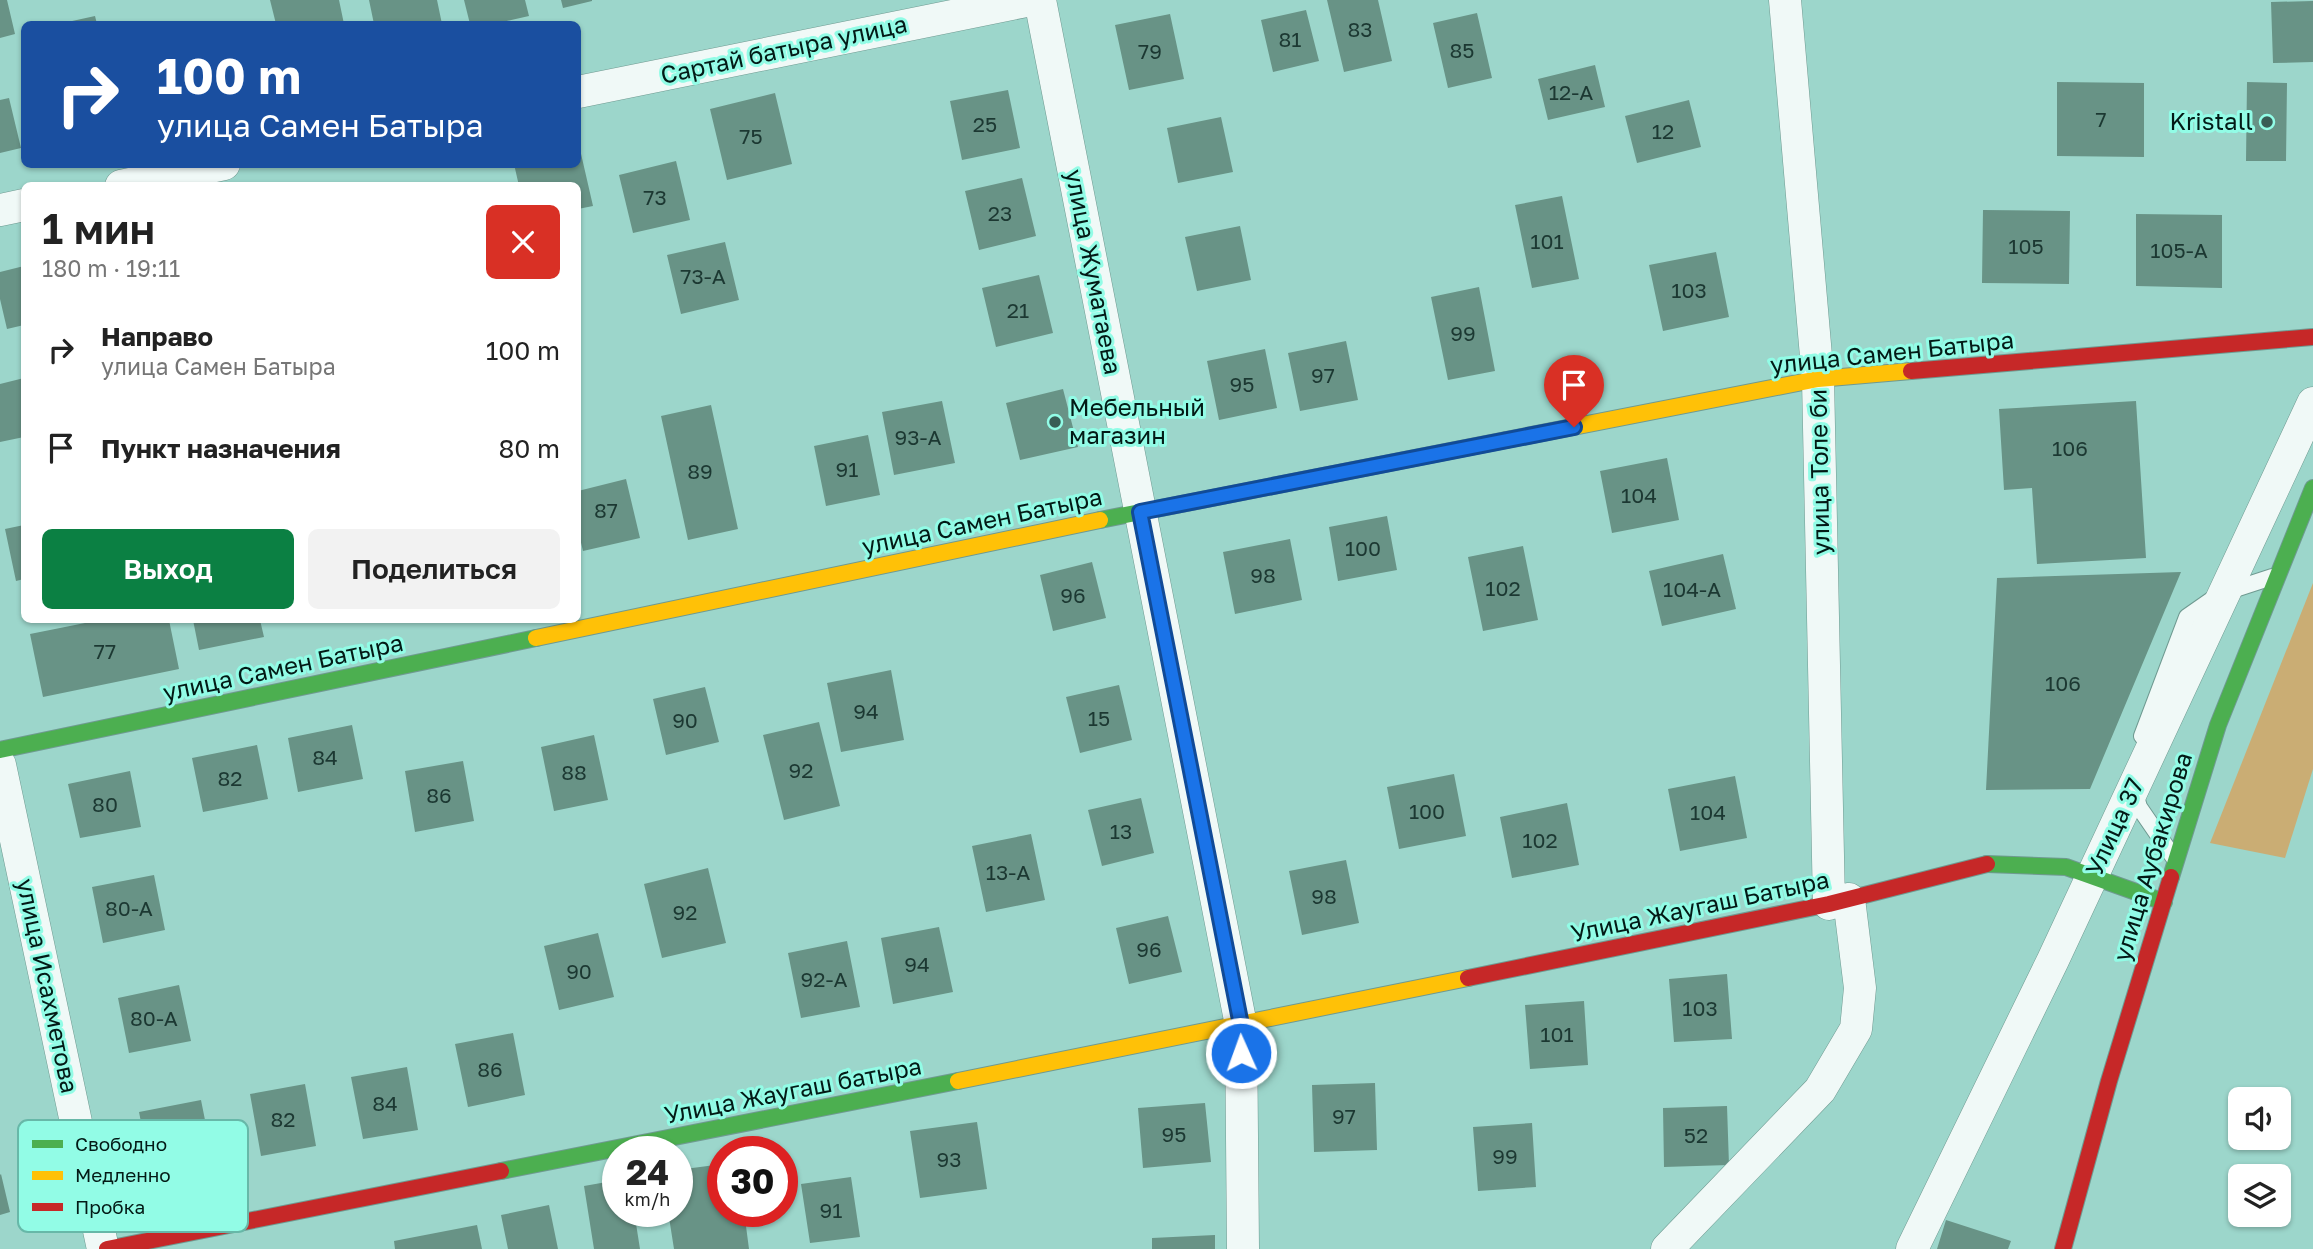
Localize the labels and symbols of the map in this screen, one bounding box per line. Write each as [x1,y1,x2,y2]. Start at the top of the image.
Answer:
street label: Сартай батыра улица [658,8,910,89]
house number: 83 [1347,16,1373,42]
house number: 81 [1279,26,1302,52]
house number: 85 [1450,37,1475,63]
house number: 79 [1138,38,1162,64]
house number: 12-А [1549,79,1593,105]
house number: 7 [2095,106,2107,132]
place label: Kristall [2169,106,2253,135]
house number: 25 [973,111,997,137]
marker: Kristall [2259,114,2275,130]
house number: 12 [1652,118,1674,144]
house number: 75 [739,123,763,149]
street label: улица Жуматаева [1060,167,1129,377]
house number: 73 [643,184,667,210]
house number: 23 [988,200,1012,226]
house number: 101 [1530,228,1564,254]
house number: 105 [2008,233,2044,259]
house number: 105-А [2150,237,2208,263]
house number: 73-А [680,263,726,289]
house number: 103 [1671,277,1707,303]
house number: 21 [1007,297,1029,323]
house number: 99 [1450,320,1476,346]
street label: улица Самен Батыра [1769,324,2015,379]
pin [1544,355,1604,427]
house number: 97 [1311,362,1335,388]
house number: 95 [1230,371,1254,397]
street label: улица Толе би [1803,389,1834,555]
place label: Мебельный магазин [1069,392,1205,449]
marker: Мебельный магазин [1047,414,1063,430]
house number: 93-А [894,424,942,450]
house number: 106 [2052,435,2088,461]
house number: 91 [836,456,858,482]
house number: 89 [687,458,713,484]
street label: улица Самен Батыра [859,481,1104,560]
house number: 104 [1621,482,1657,508]
house number: 87 [594,497,618,523]
house number: 100 [1345,535,1381,561]
house number: 98 [1250,562,1276,588]
house number: 102 [1485,575,1521,601]
house number: 104-А [1663,576,1721,602]
house number: 96 [1060,582,1086,608]
street label: улица Самен Батыра [160,627,405,706]
house number: 77 [94,638,116,664]
house number: 106 [2045,670,2081,696]
house number: 94 [853,698,879,724]
house number: 15 [1088,705,1110,731]
house number: 90 [672,707,698,733]
house number: 84 [312,744,338,770]
street label: улица Аубакирова [2106,749,2197,965]
house number: 92 [789,757,813,783]
house number: 88 [561,759,587,785]
house number: 82 [218,765,243,791]
street label: Улица 37 [2078,773,2149,880]
house number: 86 [426,782,452,808]
house number: 80 [92,791,118,817]
house number: 100 [1409,798,1445,824]
house number: 104 [1690,799,1726,825]
house number: 13 [1110,818,1132,844]
house number: 102 [1522,827,1558,853]
house number: 13-А [986,859,1030,885]
street label: Улица Жаугаш Батыра [1568,864,1831,947]
street label: улица Исахметова [12,876,85,1096]
house number: 98 [1311,883,1337,909]
house number: 80-А [105,895,153,921]
house number: 92 [673,899,697,925]
house number: 96 [1136,936,1162,962]
house number: 94 [904,951,930,977]
house number: 90 [566,958,592,984]
house number: 92-А [801,966,847,992]
house number: 103 [1682,995,1718,1021]
house number: 80-А [130,1005,178,1031]
position arrow [1204,1016,1278,1090]
house number: 101 [1540,1021,1574,1047]
street label: Улица Жаугаш батыра [662,1050,924,1129]
house number: 86 [477,1056,503,1082]
house number: 84 [372,1090,398,1116]
house number: 97 [1332,1103,1356,1129]
house number: 82 [271,1106,296,1132]
legend [18,1120,248,1232]
house number: 95 [1162,1121,1186,1147]
house number: 52 [1684,1122,1708,1148]
text: Свободно [75,1132,167,1155]
speed limit sign: 30 [707,1136,798,1227]
house number: 99 [1492,1143,1518,1169]
house number: 93 [937,1146,962,1172]
text: Медленно [75,1163,171,1186]
text: Пробка [75,1195,145,1218]
house number: 91 [820,1197,842,1223]

